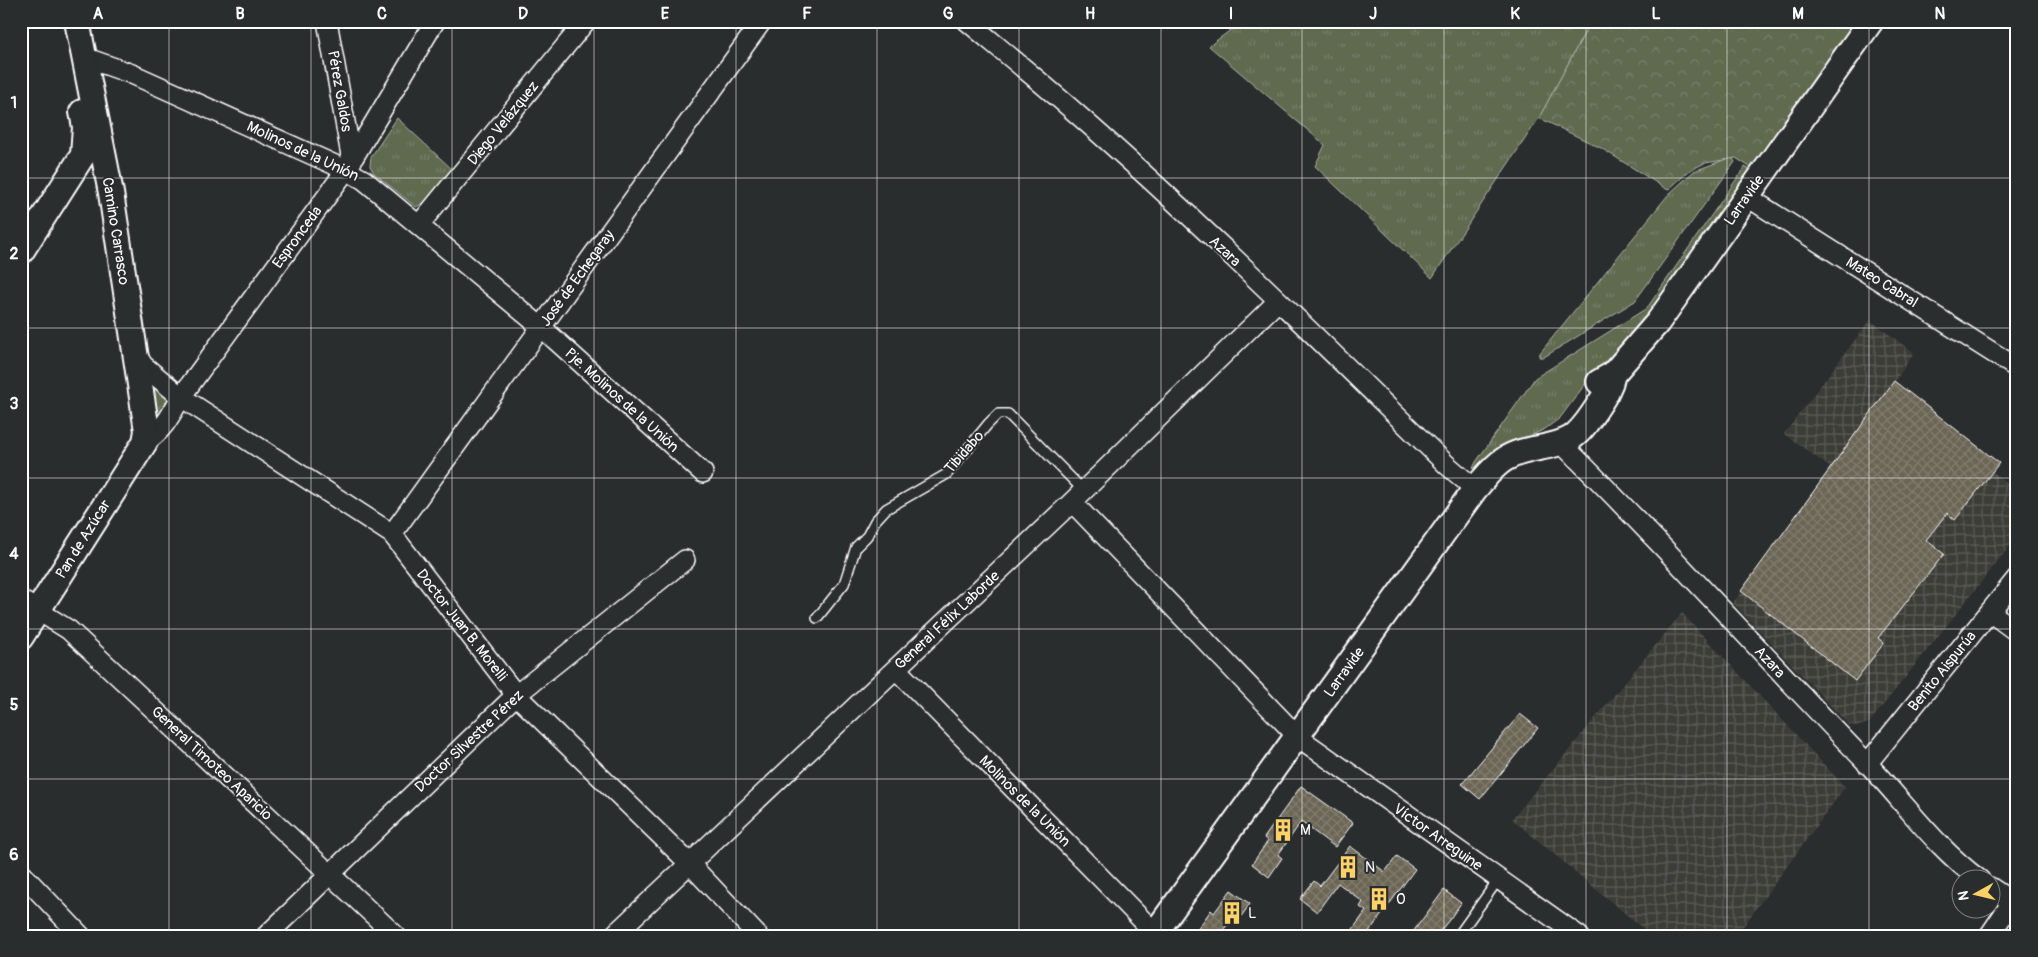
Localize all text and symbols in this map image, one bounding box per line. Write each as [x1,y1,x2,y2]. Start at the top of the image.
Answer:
text: A [93,4,104,24]
text: B [235,4,245,24]
text: C [377,4,387,24]
text: D [518,4,528,24]
text: E [661,4,670,24]
text: F [802,4,812,24]
text: G [943,4,954,24]
text: H [1085,4,1095,24]
text: I [1229,4,1233,24]
text: J [1369,4,1377,24]
text: K [1510,4,1520,24]
text: L [1651,4,1661,24]
text: M [1792,4,1804,24]
text: N [1935,4,1946,24]
street label: Pérez Galdos [323,49,356,133]
street label: Diego Velázquez [464,77,543,169]
text: 1 [11,93,17,113]
street label: Molinos de la Unión [244,117,362,186]
street label: Larravide [1720,171,1769,229]
street label: Camino Carrasco [98,176,133,286]
street label: Espronceda [268,202,326,272]
street label: José de Echegaray [536,226,619,330]
street label: Azara [1205,232,1245,271]
text: 2 [10,244,19,264]
street label: Mateo Cabral [1842,253,1921,312]
street label: Pje. Molinos de la Unión [561,344,683,457]
text: 3 [10,394,19,414]
street label: Tibidabo [941,427,988,478]
street label: Pan de Azúcar [52,496,115,582]
text: 4 [9,544,19,564]
street label: Doctor Juan B. Morelli [412,566,511,685]
street label: General Félix Laborde [891,566,1004,674]
street label: Benito Aispurúa [1904,627,1981,715]
street label: Azara [1750,642,1789,682]
street label: Larravide [1320,643,1369,701]
street label: Doctor Silvestre Pérez [411,686,528,797]
text: 5 [10,695,19,715]
street label: General Timoteo Aparicio [147,702,276,825]
street label: Molinos de la Unión [975,752,1074,851]
street label: Víctor Arreguine [1389,800,1486,876]
building icon: M [1270,817,1296,843]
place label: M [1300,821,1311,840]
text: 6 [9,845,19,865]
building icon: N [1335,854,1361,880]
place label: N [1365,858,1375,877]
north arrow [1950,870,2000,920]
building icon: O [1366,886,1392,912]
place label: O [1396,890,1406,909]
text: N [1955,890,1973,902]
building icon: L [1219,900,1245,926]
place label: L [1248,904,1256,923]

